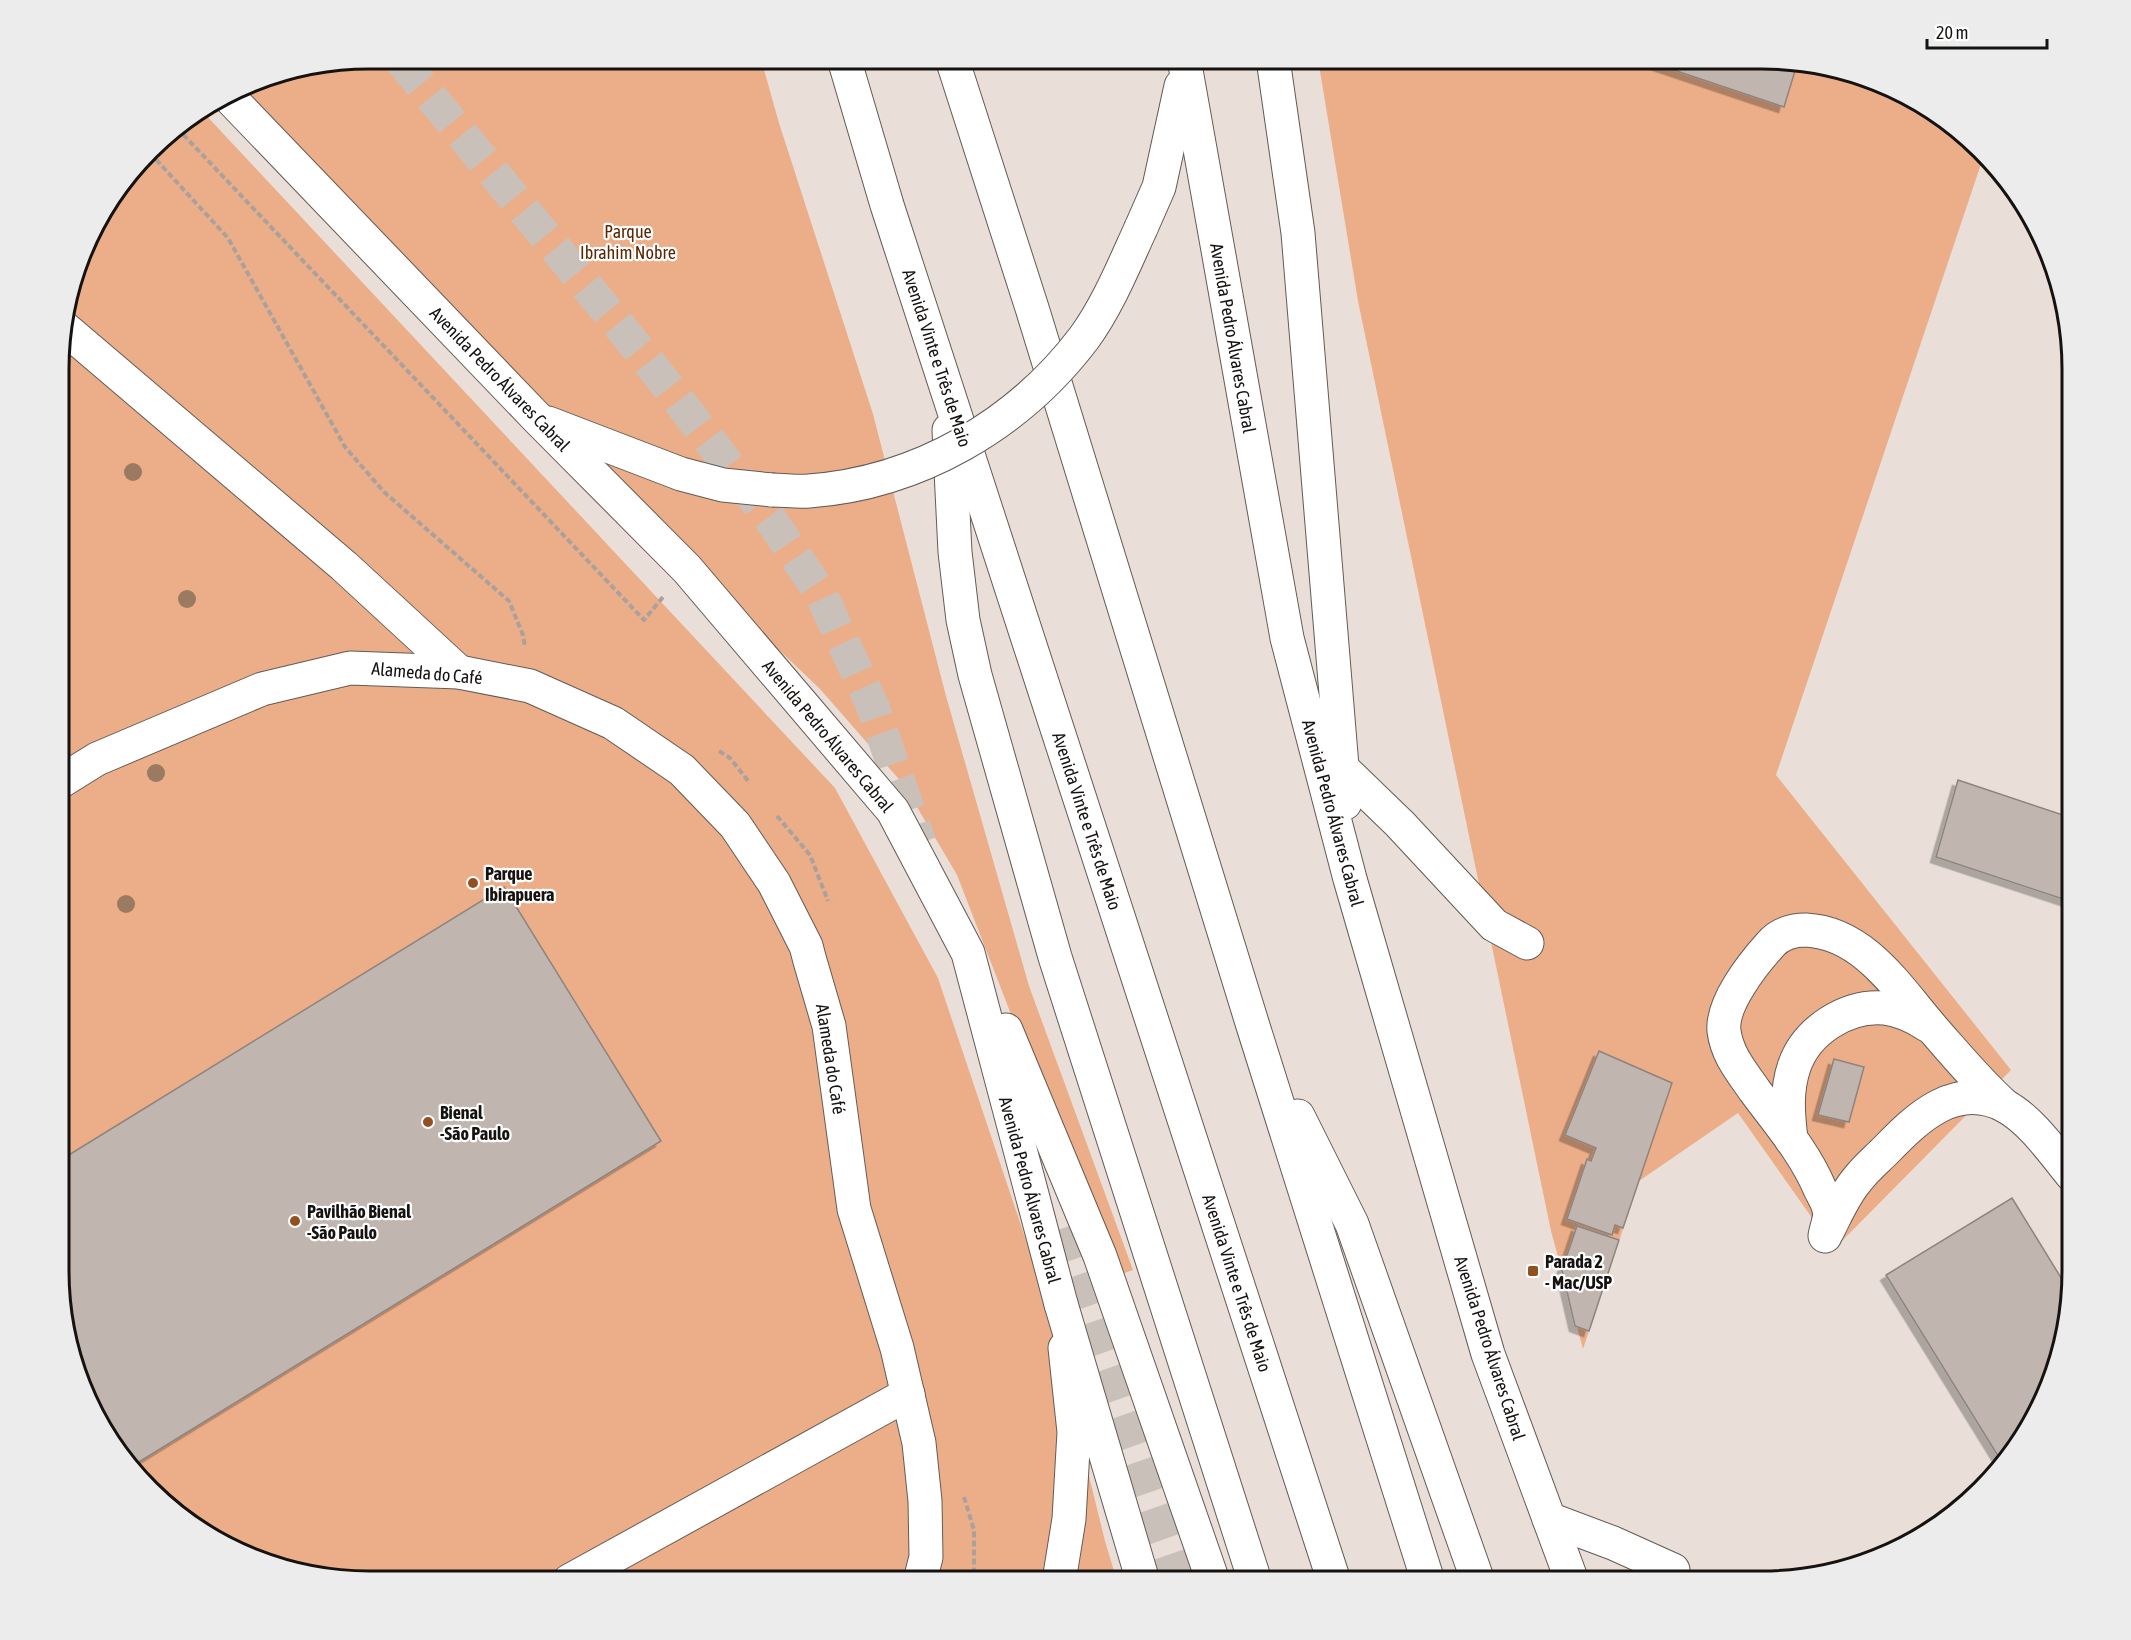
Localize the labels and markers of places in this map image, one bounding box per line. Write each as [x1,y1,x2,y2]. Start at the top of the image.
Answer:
place label: Parque Ibirapuera [485,863,554,905]
marker: Parque Ibirapuera [466,876,480,890]
place label: Bienal -São Paulo [440,1102,510,1144]
marker: Bienal -São Paulo [421,1115,435,1129]
place label: Pavilhão Bienal -São Paulo [307,1201,411,1243]
marker: Pavilhão Bienal -São Paulo [288,1214,302,1228]
place label: Parada 2 - Mac/USP [1545,1251,1612,1293]
marker: Parada 2 - Mac/USP [1526,1264,1540,1278]

